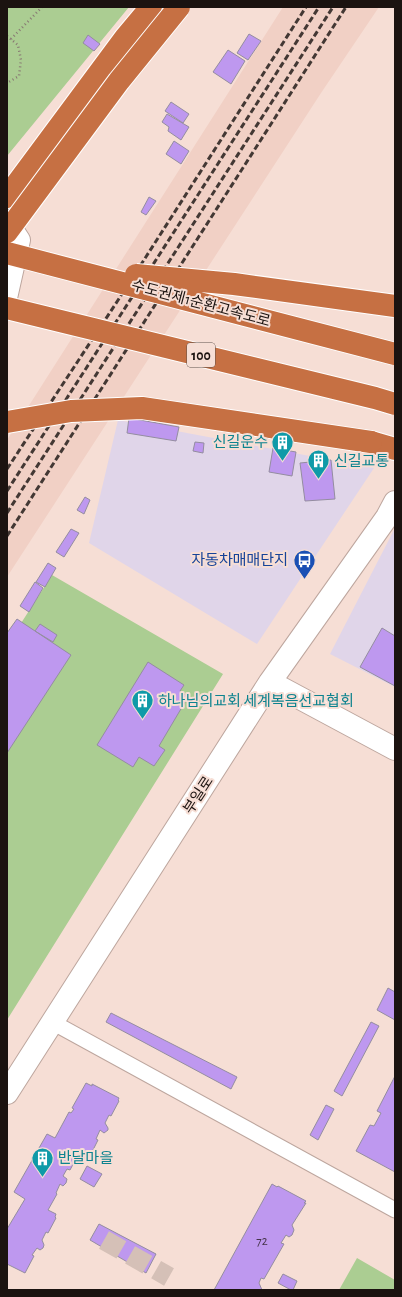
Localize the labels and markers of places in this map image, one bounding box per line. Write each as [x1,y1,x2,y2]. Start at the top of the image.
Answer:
building icon: 신길운수 [270,429,296,462]
place label: 신길운수 [213,434,268,450]
building icon: 신길교통 [305,448,331,481]
place label: 신길교통 [334,453,389,469]
bus stop icon: 자동차매매단지 [291,547,317,580]
place label: 자동차매매단지 [191,552,288,568]
building icon: 하나님의교회 세계복음선교협회 [130,688,156,721]
place label: 하나님의교회 세계복음선교협회 [158,693,354,709]
building icon: 반달마을 [30,1145,56,1178]
place label: 반달마을 [58,1150,113,1166]

